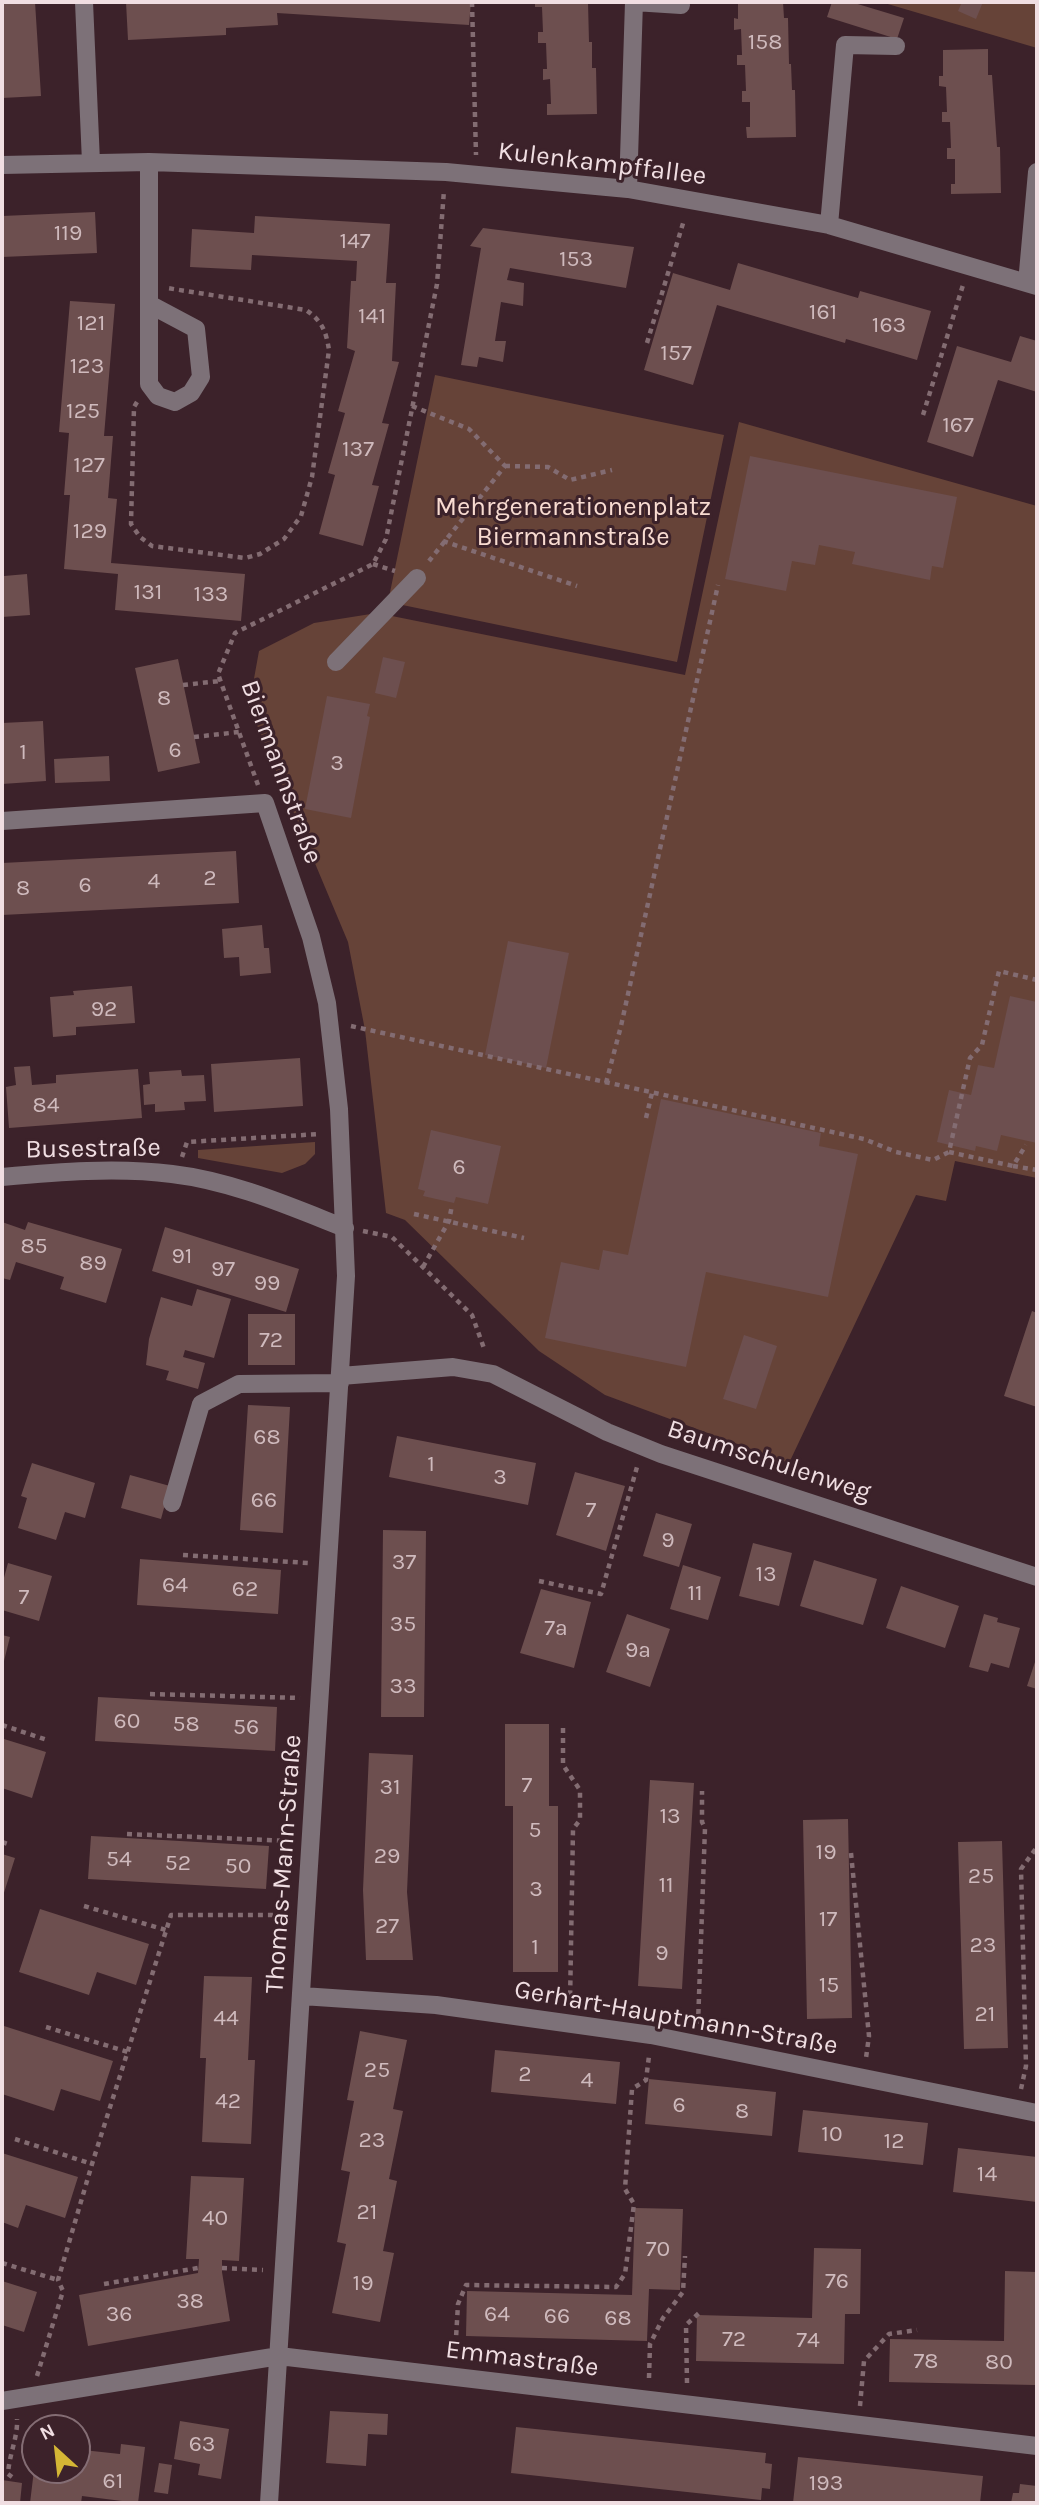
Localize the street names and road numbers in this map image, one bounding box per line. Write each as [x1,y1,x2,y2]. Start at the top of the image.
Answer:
street label: Kulenkampffallee [496,136,708,192]
street label: Biermannstraße [233,676,329,868]
street label: Busestraße [25,1132,161,1166]
street label: Baumschulenweg [663,1413,875,1509]
street label: Thomas-Mann-Straße [259,1733,309,1995]
street label: Gerhart-Hauptmann-Straße [512,1974,840,2062]
street label: Emmastraße [444,2334,600,2384]

